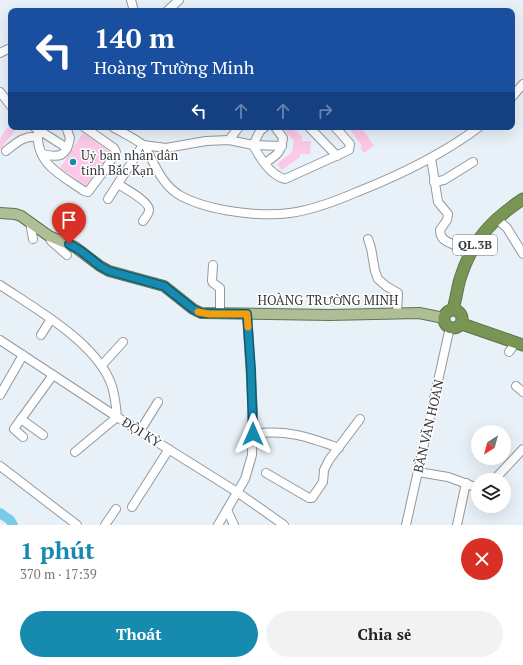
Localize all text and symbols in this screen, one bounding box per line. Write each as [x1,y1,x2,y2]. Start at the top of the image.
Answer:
text: 140 m [94,19,175,56]
icon: left [28,24,80,76]
text: Hoàng Trường Minh [94,55,254,79]
icon: left [188,100,210,122]
icon: ahead [230,100,252,122]
icon: ahead [272,100,294,122]
icon: right [314,100,336,122]
place label: Uỷ ban nhân dân tỉnh Bắc Kạn [81,146,179,179]
marker: Uỷ ban nhân dân tỉnh Bắc Kạn [68,157,78,167]
pin [52,203,86,244]
icon: arrive [58,209,80,231]
road number: QL.3B [453,235,497,255]
street label: HOÀNG TRƯỜNG MINH [257,291,399,309]
street label: BÀN VĂN HOAN [409,377,448,474]
street label: ĐỘI KỲ [119,413,166,452]
position arrow [232,413,274,455]
north arrow [471,425,511,465]
map controls [471,425,511,513]
button: layers [471,473,511,513]
text: 1 phút [20,534,95,566]
button: close [461,538,503,580]
text: 370 m · 17:39 [20,565,97,583]
button: Thoát [20,611,258,657]
button: Chia sẻ [266,611,503,657]

